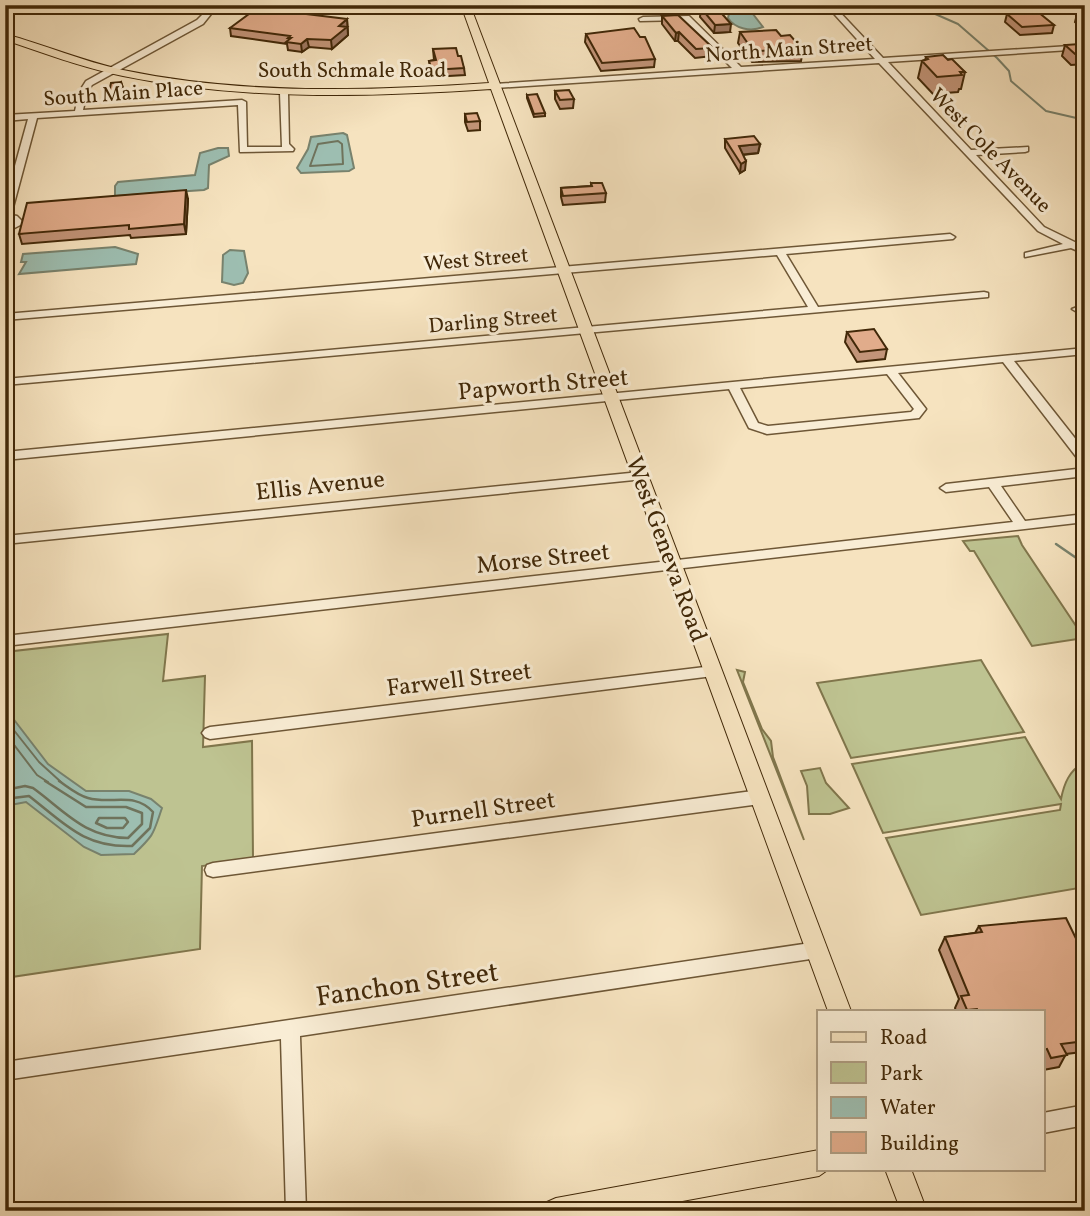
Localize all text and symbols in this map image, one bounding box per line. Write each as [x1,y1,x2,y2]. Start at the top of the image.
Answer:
street label: North Main Street [704,30,874,71]
street label: South Schmale Road [258,57,446,86]
street label: South Main Place [42,74,204,115]
street label: West Cole Avenue [923,82,1057,220]
street label: West Street [423,241,530,280]
street label: Darling Street [427,301,559,342]
street label: Papworth Street [457,362,630,410]
street label: West Geneva Road [616,452,714,647]
street label: Ellis Avenue [254,463,386,511]
street label: Morse Street [475,536,612,584]
street label: Farwell Street [385,655,534,707]
street label: Purnell Street [409,784,558,838]
street label: Fanchon Street [313,953,501,1018]
legend [817,1010,1044,1170]
text: Road [880,1024,927,1053]
text: Park [880,1060,923,1089]
text: Water [880,1094,936,1123]
text: Building [880,1130,959,1159]

